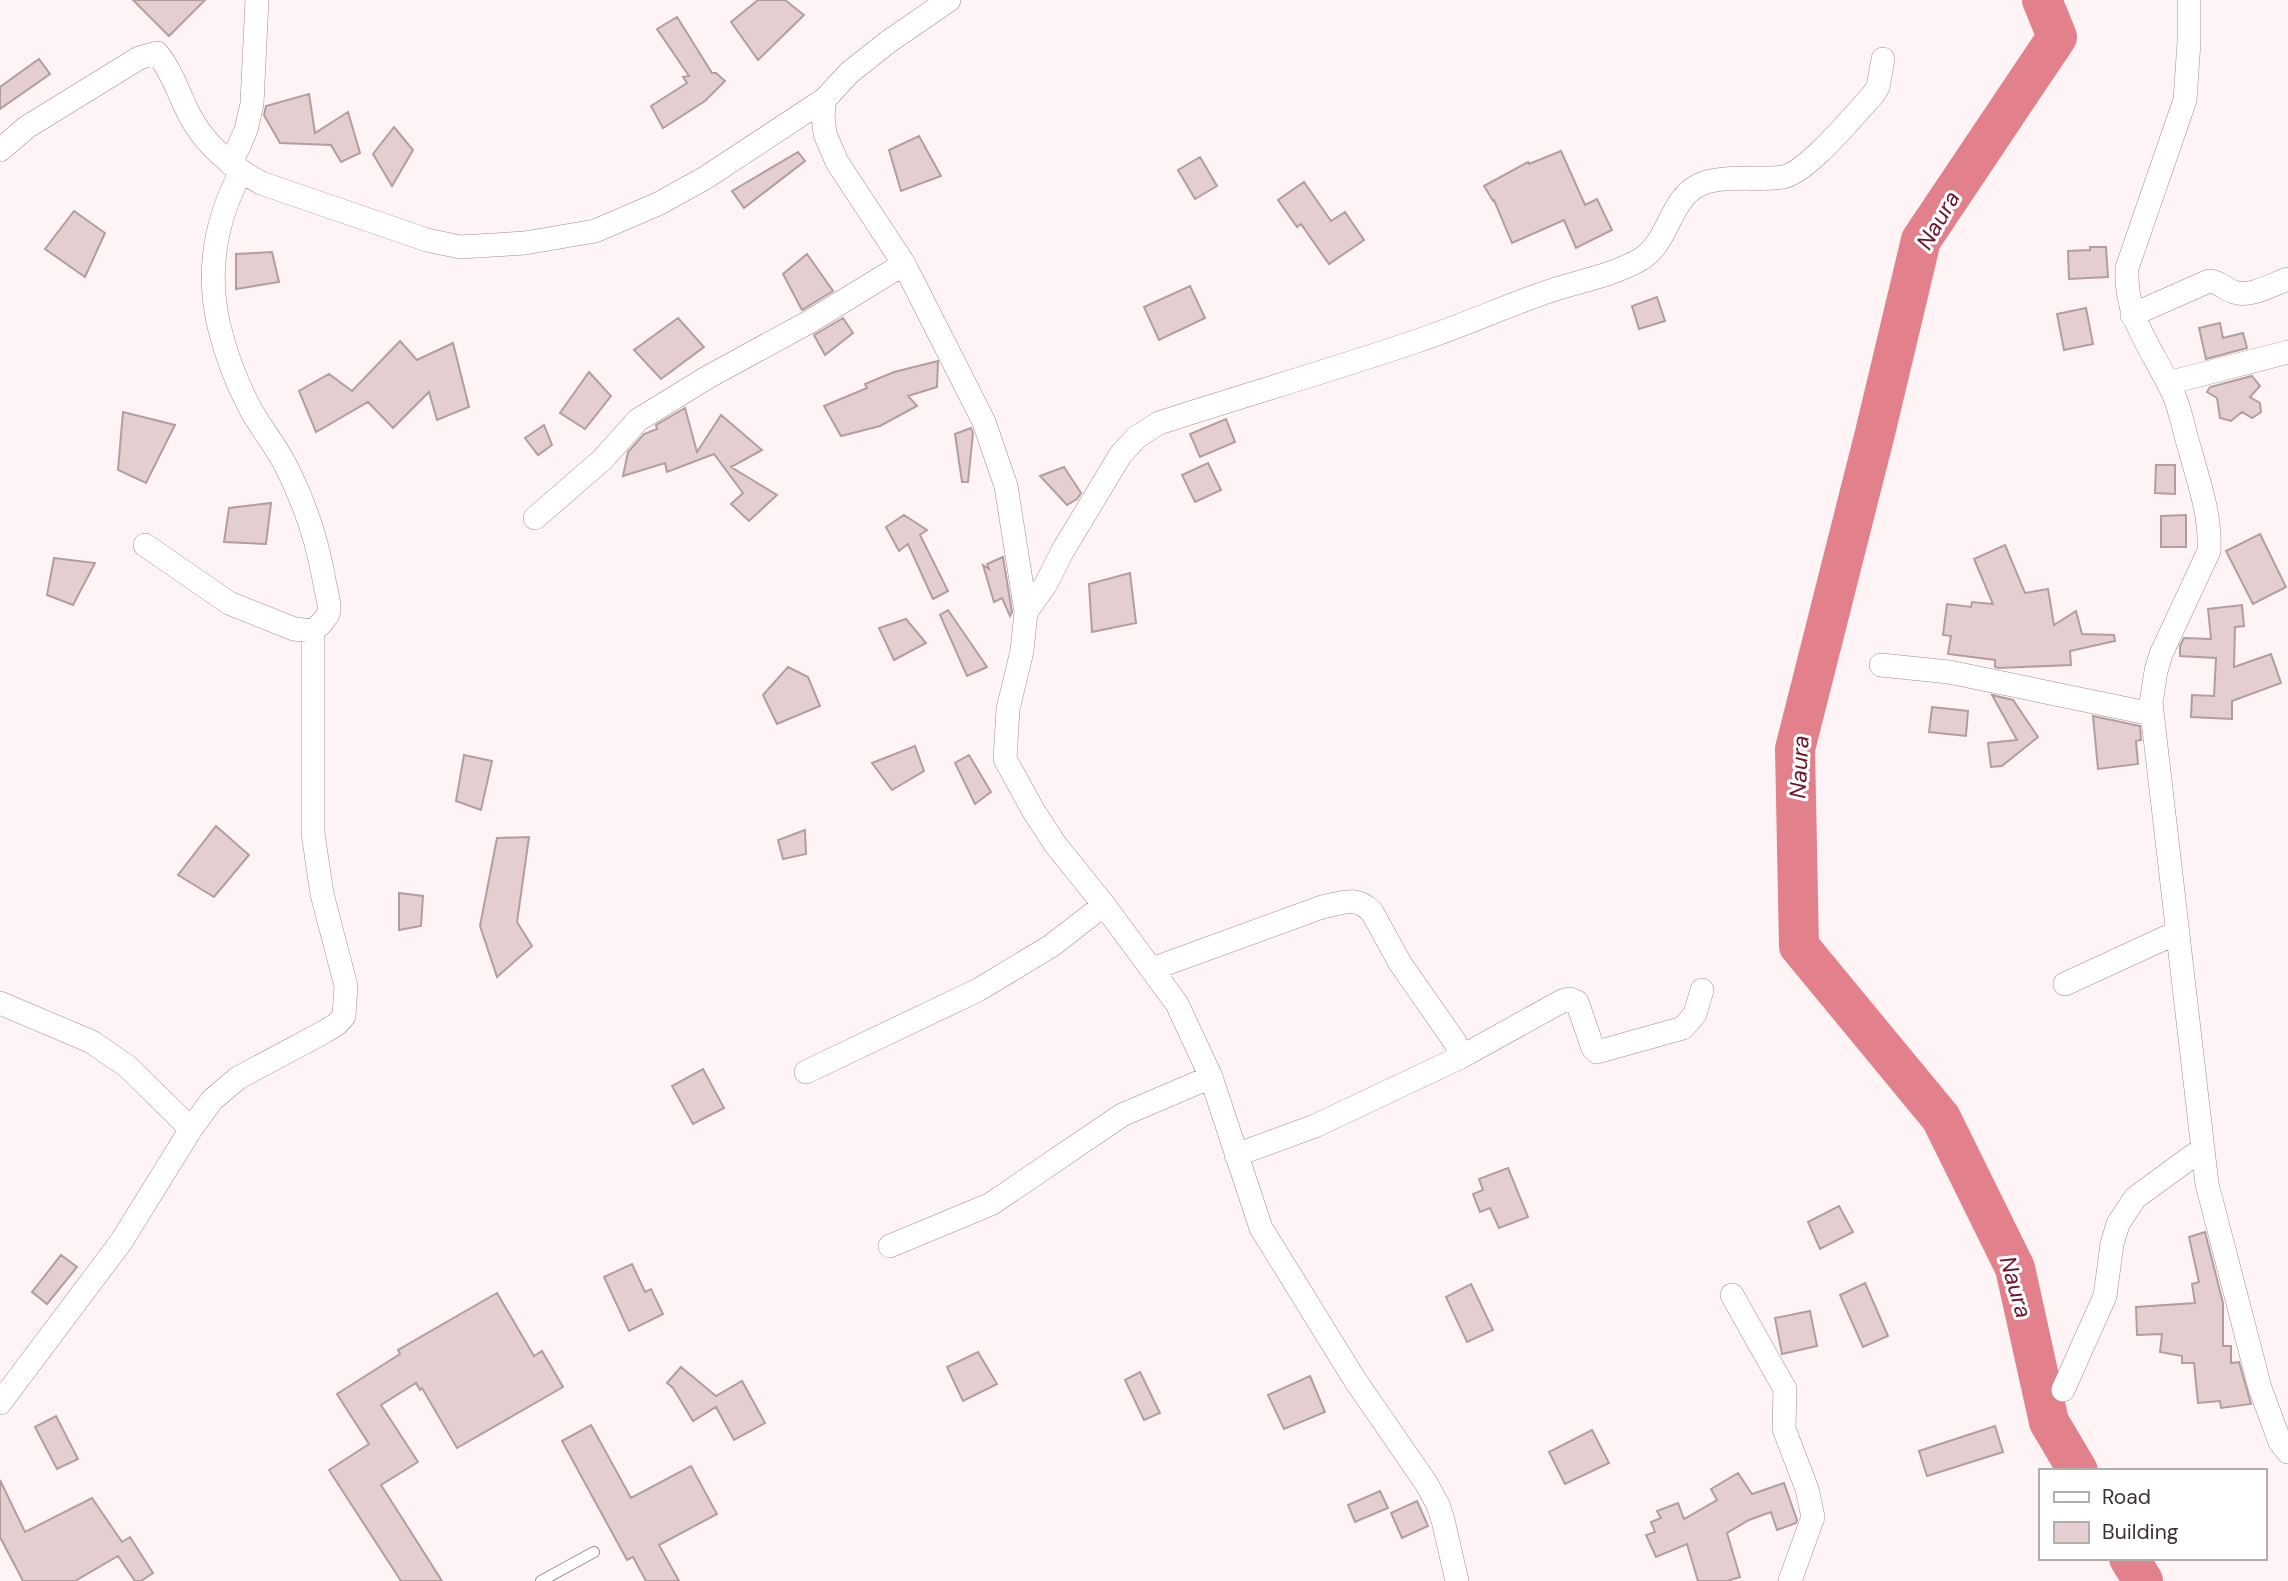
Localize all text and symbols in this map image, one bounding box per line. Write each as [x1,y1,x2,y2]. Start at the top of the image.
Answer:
water label: Naura [1909,185,1967,255]
water label: Naura [1782,735,1816,799]
water label: Naura [1993,1253,2039,1321]
legend [2039,1469,2267,1560]
text: Road [2102,1483,2151,1511]
text: Building [2102,1518,2179,1546]

